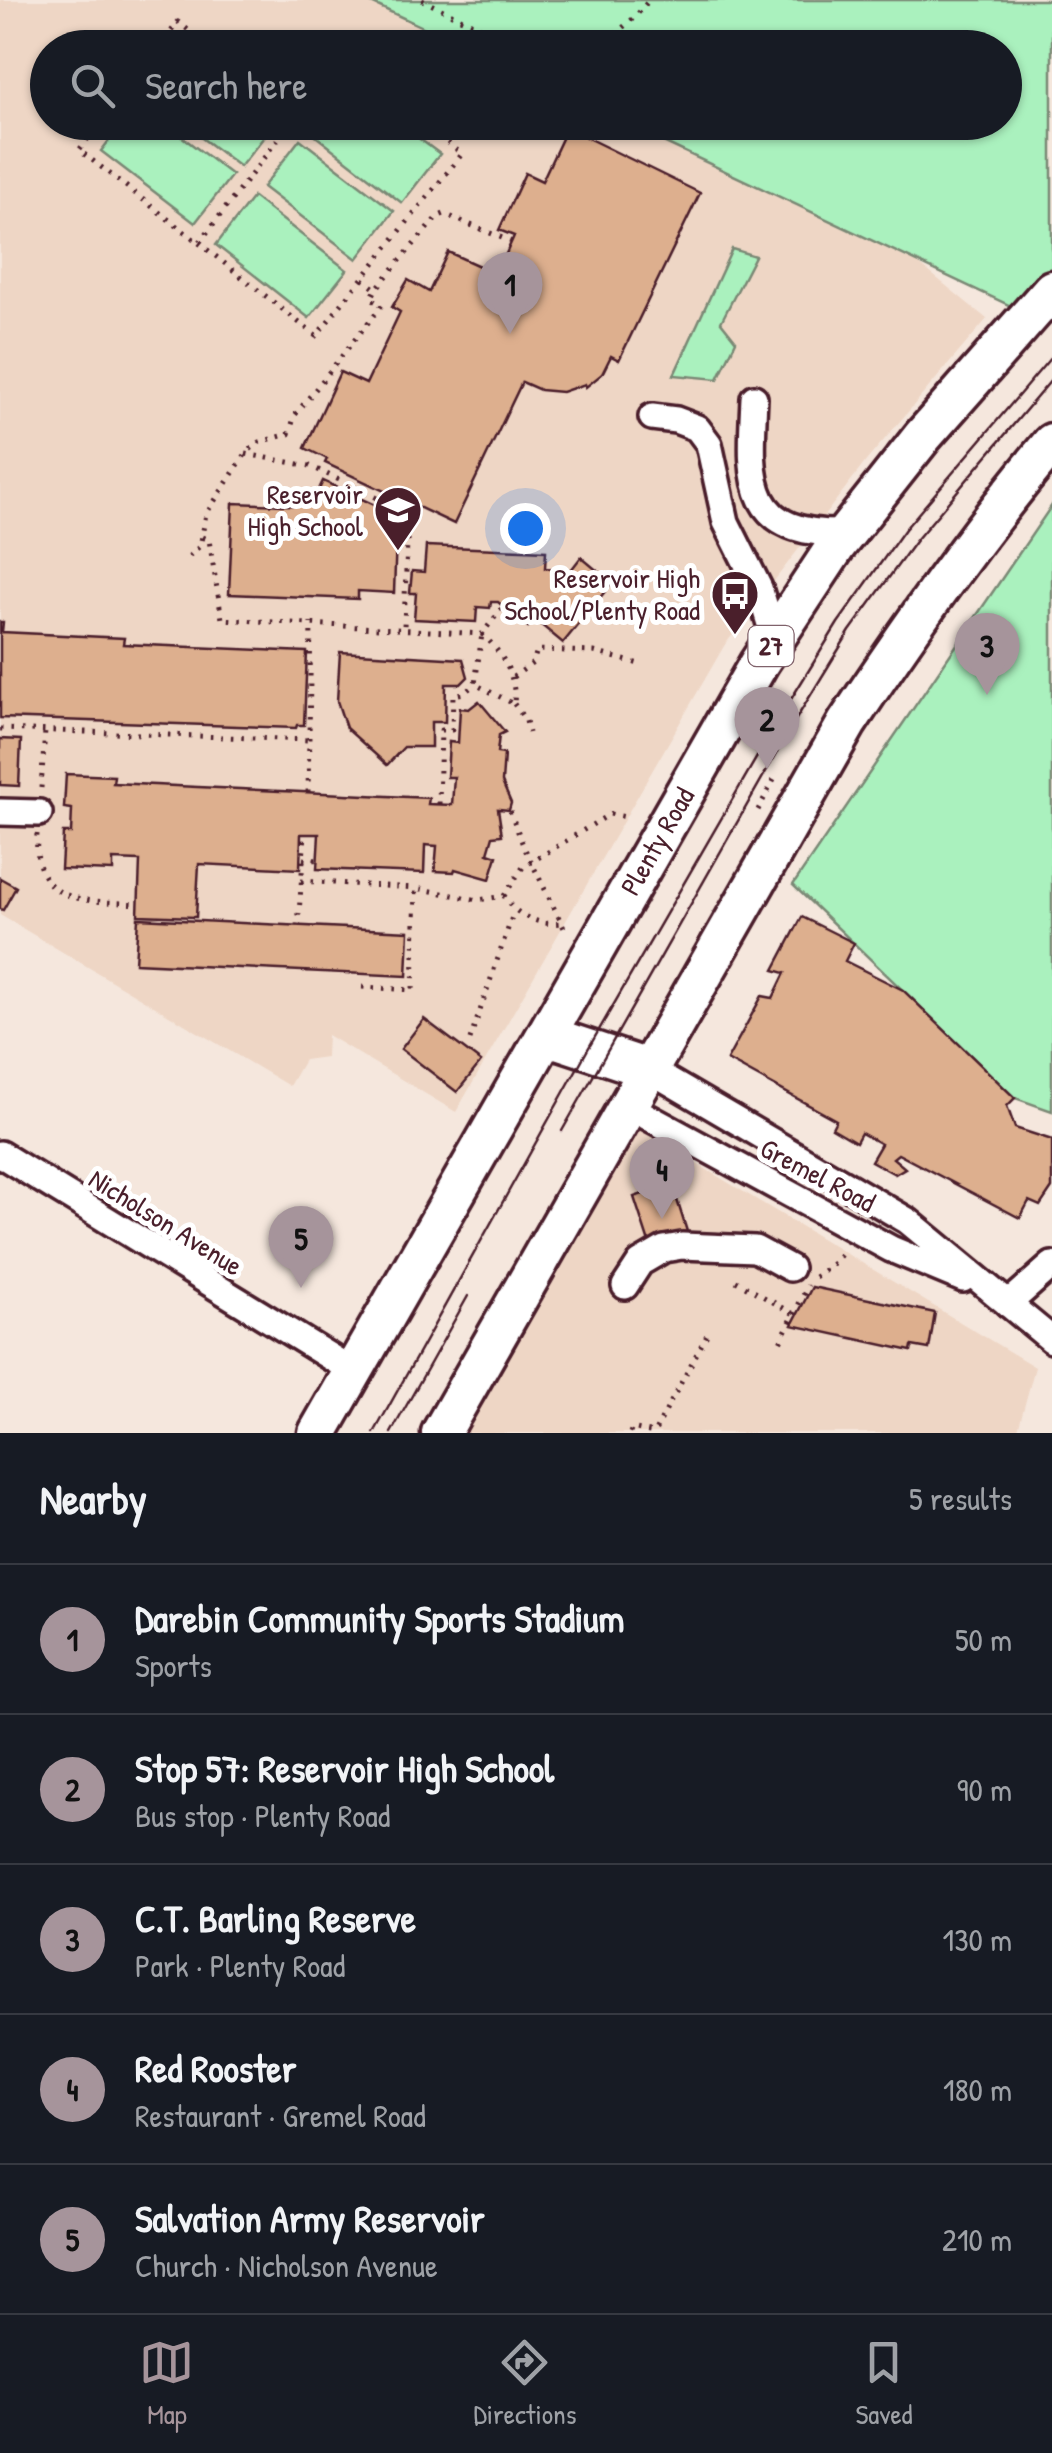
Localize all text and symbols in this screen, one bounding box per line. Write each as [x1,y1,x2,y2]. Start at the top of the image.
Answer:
search box [30,30,1022,140]
icon: search [65,58,120,113]
text: Search here [145,59,307,111]
pin: 1 [478,252,542,334]
place label: Reservoir High School [247,475,364,545]
school or university icon: Reservoir High School [372,484,424,552]
your location [500,503,551,554]
place label: Reservoir High School/Plenty Road [504,559,700,629]
bus stop icon: Reservoir High School/Plenty Road [709,568,761,636]
pin: 3 [954,612,1020,695]
road number: 27 [748,626,794,666]
pin: 2 [734,686,800,769]
street label: Plenty Road [611,780,703,902]
street label: Gremel Road [754,1129,882,1221]
pin: 4 [630,1136,694,1219]
street label: Nicholson Avenue [82,1160,250,1284]
pin: 5 [268,1206,334,1288]
text: Nearby [40,1470,147,1527]
text: 5 results [909,1477,1012,1520]
text: Darebin Community Sports Stadium [135,1592,624,1644]
text: 1 [67,1618,78,1661]
text: 50 m [955,1618,1012,1661]
text: Sports [135,1644,212,1687]
text: Stop 57: Reservoir High School [135,1742,554,1794]
text: 2 [65,1768,80,1811]
text: 90 m [957,1768,1012,1811]
text: Bus stop · Plenty Road [135,1794,390,1837]
text: C.T. Barling Reserve [135,1892,416,1944]
text: 3 [65,1918,80,1961]
text: 130 m [943,1918,1012,1961]
text: Park · Plenty Road [135,1944,345,1987]
text: Red Rooster [135,2042,296,2094]
text: 4 [66,2068,79,2111]
text: 180 m [943,2068,1012,2111]
text: Restaurant · Gremel Road [135,2094,426,2137]
text: Salvation Army Reservoir [135,2192,485,2244]
text: 5 [66,2218,79,2261]
text: 210 m [942,2218,1012,2261]
text: Church · Nicholson Avenue [135,2244,438,2287]
tab: Map [139,2335,194,2433]
tab: Directions [473,2335,576,2433]
tab: Saved [855,2335,913,2433]

